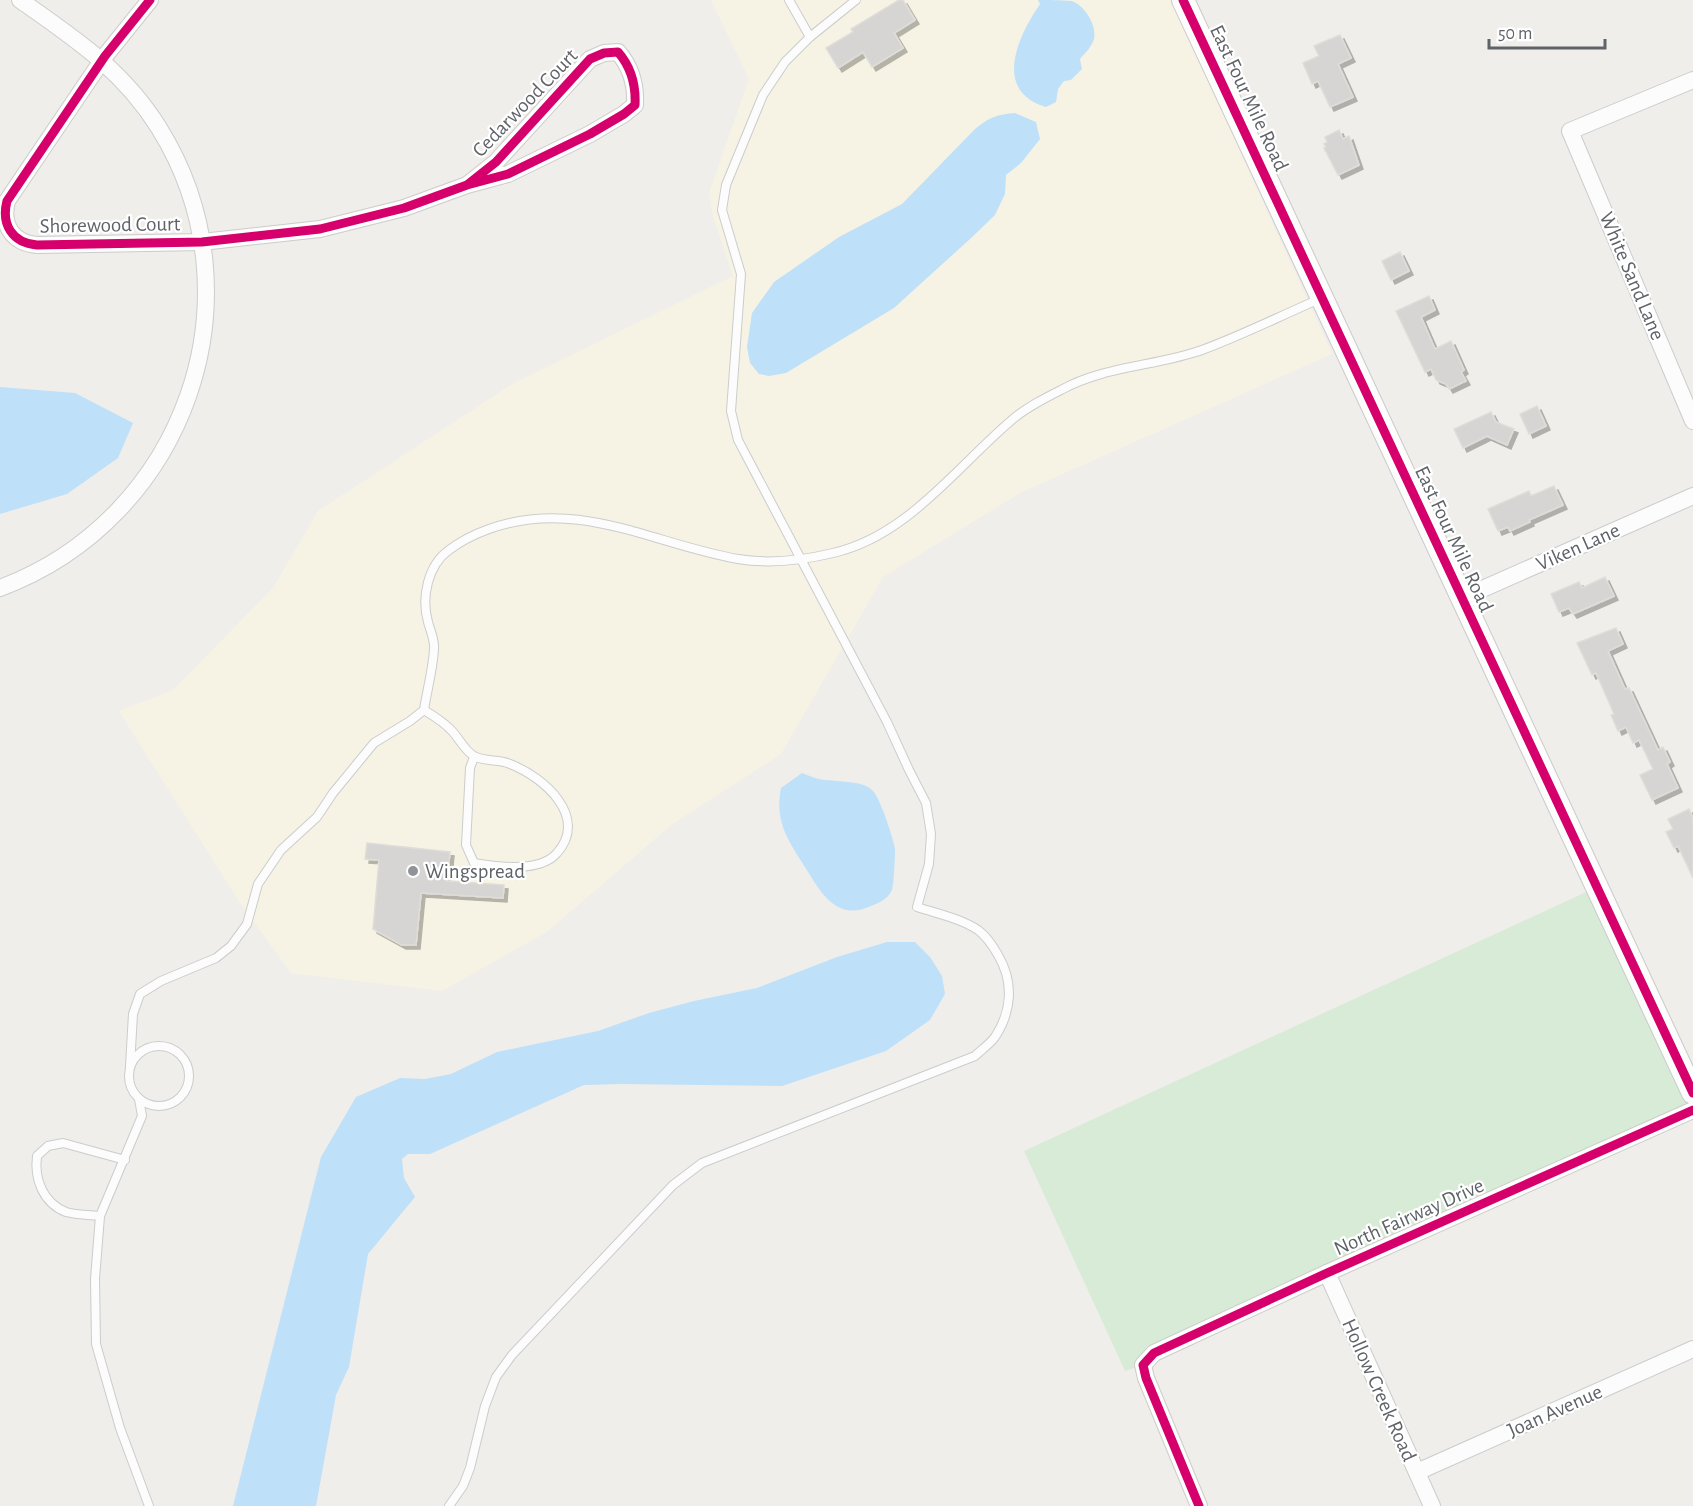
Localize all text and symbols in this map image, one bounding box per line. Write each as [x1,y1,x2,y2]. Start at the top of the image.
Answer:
scale bar [1489,12,1604,50]
street label: East Four Mile Road [1206,22,1292,174]
text: 50 m [1498,25,1532,43]
street label: Cedarwood Court [468,45,582,161]
street label: White Sand Lane [1596,209,1668,343]
street label: Shorewood Court [39,213,181,237]
street label: East Four Mile Road [1411,463,1497,615]
street label: Viken Lane [1533,519,1623,575]
place label: Wingspread [425,861,525,882]
marker: Wingspread [406,864,420,878]
street label: North Fairway Drive [1331,1175,1487,1259]
street label: Hollow Creek Road [1338,1316,1420,1465]
street label: Joan Avenue [1504,1381,1606,1441]

